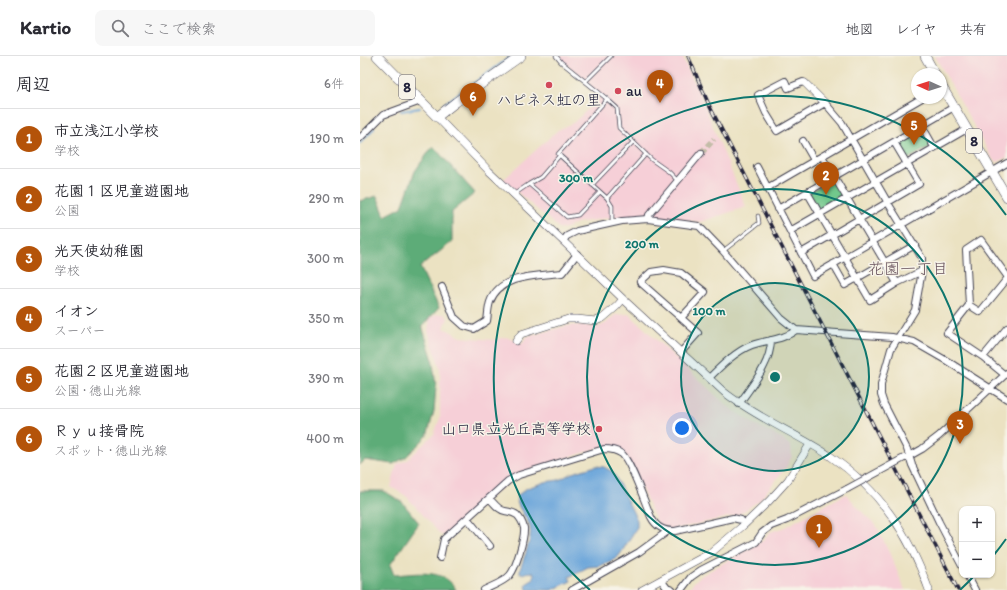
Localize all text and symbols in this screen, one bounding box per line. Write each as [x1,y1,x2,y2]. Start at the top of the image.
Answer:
search box [95,10,375,46]
text: Kartio [20,16,71,39]
icon: search [109,17,131,39]
text: ここで検索 [141,20,216,38]
text: 地図 [846,21,874,38]
text: レイヤ [896,21,937,38]
text: 共有 [959,21,987,38]
north arrow [911,68,947,104]
pin: 4 [647,70,673,103]
text: 周辺 [16,74,50,94]
road number: 8 [399,75,415,99]
text: 6件 [324,76,344,91]
marker: ハピネス虹の里 [544,80,554,90]
place label: au [626,82,642,100]
pin: 6 [460,83,486,116]
marker: au [613,86,623,96]
place label: ハピネス虹の里 [497,91,601,109]
pin: 5 [901,112,927,145]
text: 市立浅江小学校 [54,122,159,140]
road number: 8 [966,129,982,153]
text: 1 [26,131,32,146]
text: 190 m [309,131,344,146]
text: 学校 [54,143,80,158]
pin: 2 [813,162,839,195]
text: 300 m [559,171,594,185]
text: 花園１区児童遊園地 [54,182,189,200]
text: 2 [26,191,32,206]
text: 290 m [308,191,344,206]
text: 公園 [54,203,80,218]
text: 200 m [625,237,660,251]
text: 光天使幼稚園 [54,242,144,260]
text: 3 [25,251,33,266]
text: 300 m [307,251,344,266]
district label: 花園一丁目 [868,259,948,278]
text: 学校 [54,263,80,278]
text: イオン [54,302,99,320]
text: 100 m [692,304,726,318]
text: 4 [25,311,33,326]
text: 350 m [308,311,344,326]
text: スーパー [54,323,105,338]
text: 花園２区児童遊園地 [54,362,189,380]
centre of rings [768,370,782,384]
text: 5 [26,371,32,386]
text: 390 m [308,371,344,386]
text: 公園 · 徳山光線 [54,383,141,398]
pin: 3 [947,411,973,444]
your location [672,418,692,438]
place label: 山口県立光丘高等学校 [441,420,591,438]
text: Ｒｙｕ接骨院 [54,422,144,440]
marker: 山口県立光丘高等学校 [594,424,604,434]
text: 6 [26,431,32,446]
text: 400 m [306,431,344,446]
text: スポット · 徳山光線 [54,443,167,458]
map controls [959,506,995,578]
button: + [959,506,995,542]
pin: 1 [806,515,832,548]
button: − [959,542,995,578]

